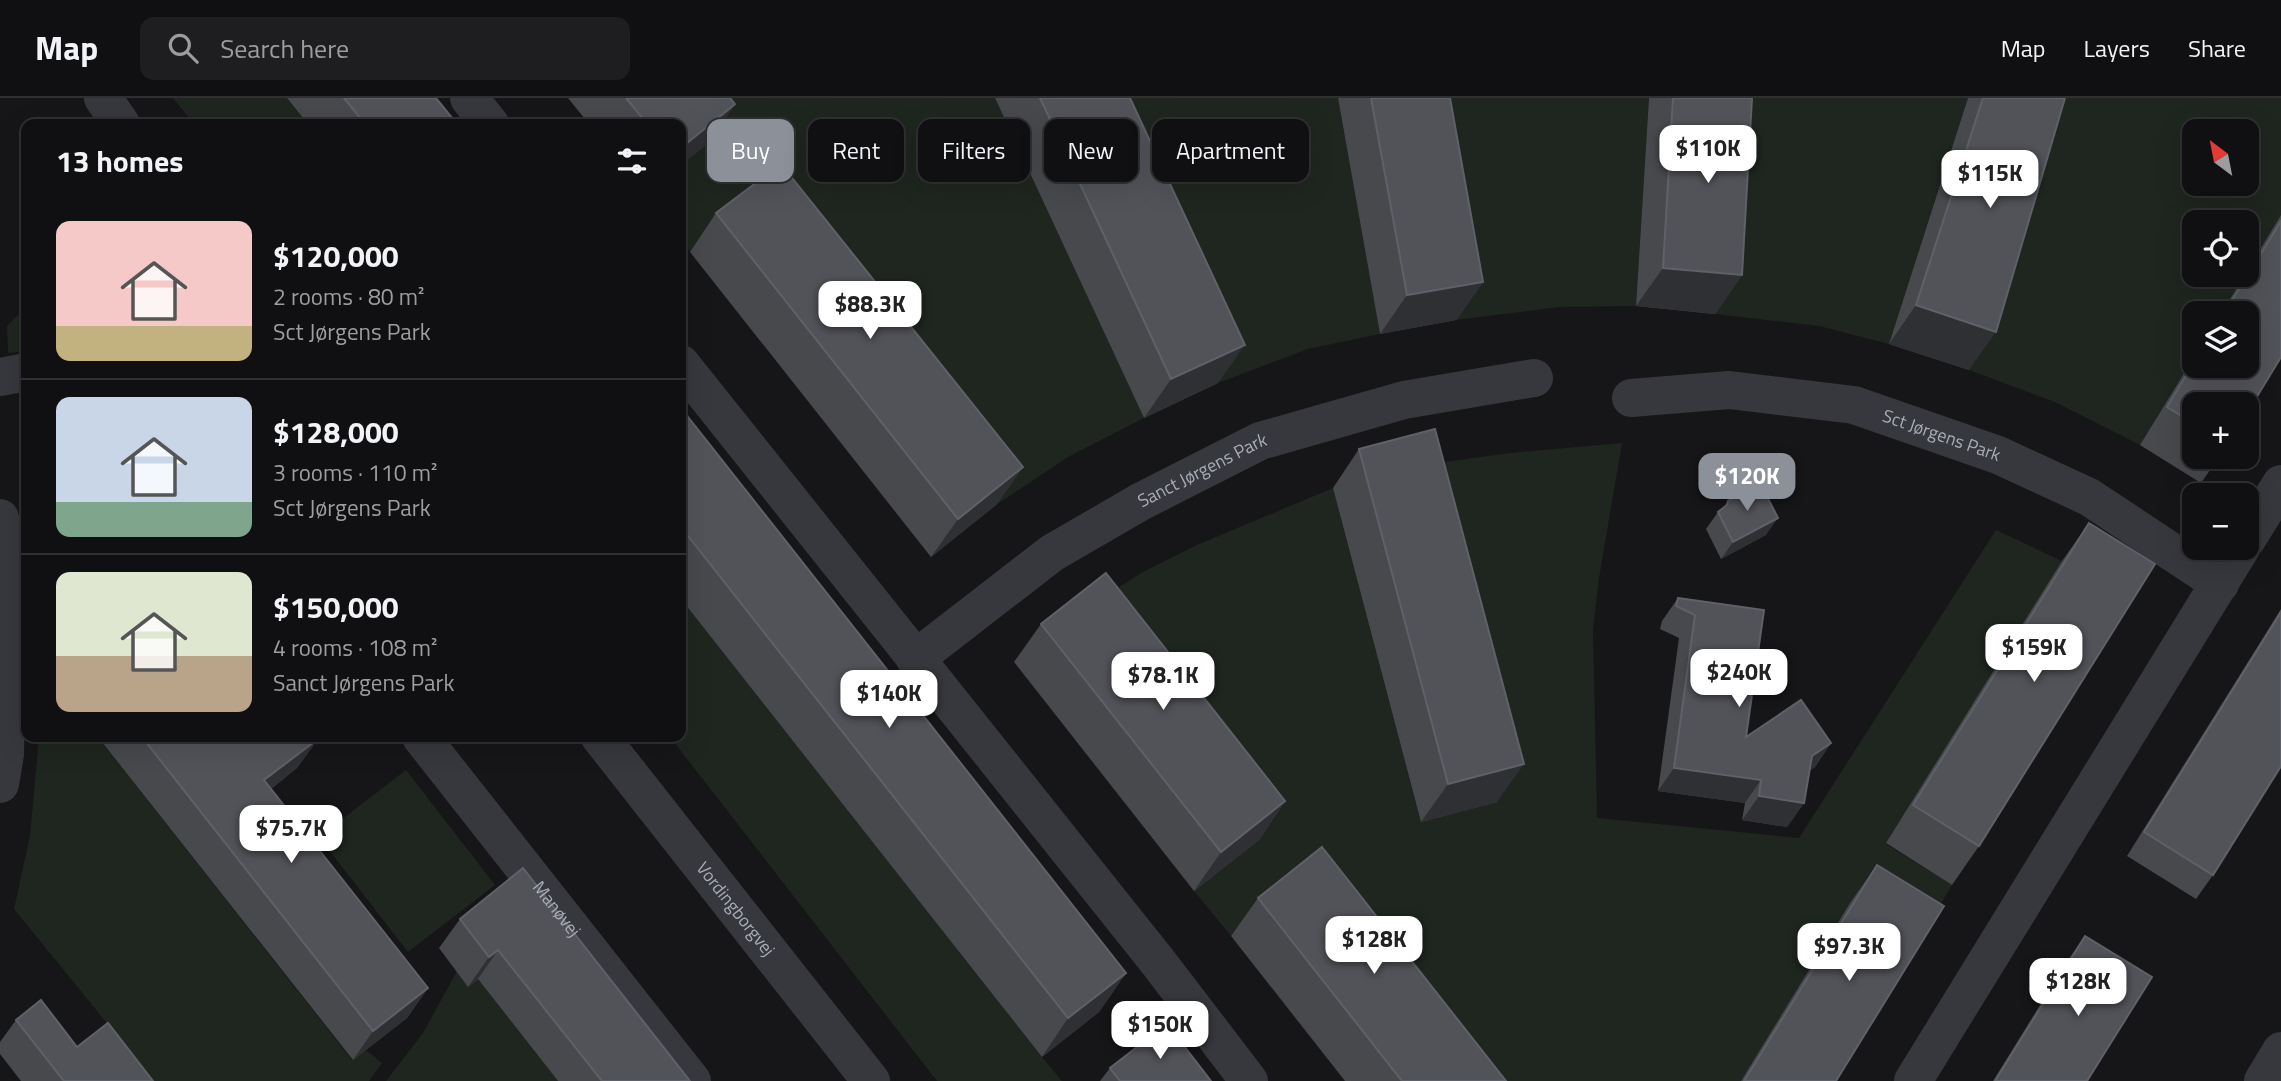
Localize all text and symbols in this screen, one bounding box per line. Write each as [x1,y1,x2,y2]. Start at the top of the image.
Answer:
search box [140,17,630,80]
text: Map [35,23,98,73]
icon: search [164,29,202,67]
text: Search here [220,29,349,68]
text: Map [2001,30,2046,66]
text: Layers [2084,30,2150,66]
text: Share [2188,30,2246,66]
chip: Buy [707,119,794,182]
chip: Rent [808,119,904,182]
chip: Filters [918,119,1030,182]
chip: New [1044,119,1138,182]
chip: Apartment [1152,119,1309,182]
north arrow [2182,119,2259,196]
map controls [2182,119,2259,560]
pin: $110K [1659,126,1757,185]
text: $110K [1675,130,1741,165]
text: 13 homes [56,138,183,184]
icon: filters [613,142,651,180]
pin: $115K [1941,150,2039,210]
text: $115K [1957,155,2023,190]
button: locate [2182,210,2259,287]
text: $120,000 [273,233,399,279]
icon: home [112,249,196,333]
text: 2 rooms · 80 m² [273,279,424,314]
pin: $88.3K [813,282,927,341]
text: $88.3K [834,286,906,321]
button: layers [2182,301,2259,378]
text: Sct Jørgens Park [273,314,431,349]
button: + [2182,392,2259,469]
street label: Sct Jørgens Park [1879,402,2005,468]
text: $128,000 [273,409,399,455]
icon: home [112,425,196,509]
street label: Sanct Jørgens Park [1133,426,1270,514]
pin: $120K [1698,454,1796,513]
text: 3 rooms · 110 m² [273,455,437,490]
text: $120K [1714,458,1780,493]
button: − [2182,483,2259,560]
text: Sct Jørgens Park [273,490,431,525]
text: $150,000 [273,584,399,630]
icon: home [112,600,196,684]
pin: $159K [1985,624,2083,684]
text: $159K [2001,629,2067,664]
text: 4 rooms · 108 m² [273,630,437,665]
pin: $240K [1690,650,1788,709]
pin: $78.1K [1106,652,1220,712]
text: $240K [1706,654,1772,689]
text: $78.1K [1127,657,1199,692]
text: Sanct Jørgens Park [273,665,455,700]
pin: $140K [840,670,938,730]
text: $140K [856,675,922,710]
pin: $75.7K [234,806,348,865]
text: $75.7K [255,810,327,845]
street label: Vordingborgvej [690,856,782,962]
street label: Manøvej [526,875,588,942]
pin: $128K [1325,916,1423,976]
text: $128K [1341,921,1407,956]
pin: $97.3K [1792,924,1906,983]
text: $97.3K [1813,928,1885,963]
pin: $128K [2029,958,2127,1018]
text: $128K [2045,963,2111,998]
pin: $150K [1111,1002,1209,1061]
text: $150K [1127,1006,1193,1041]

